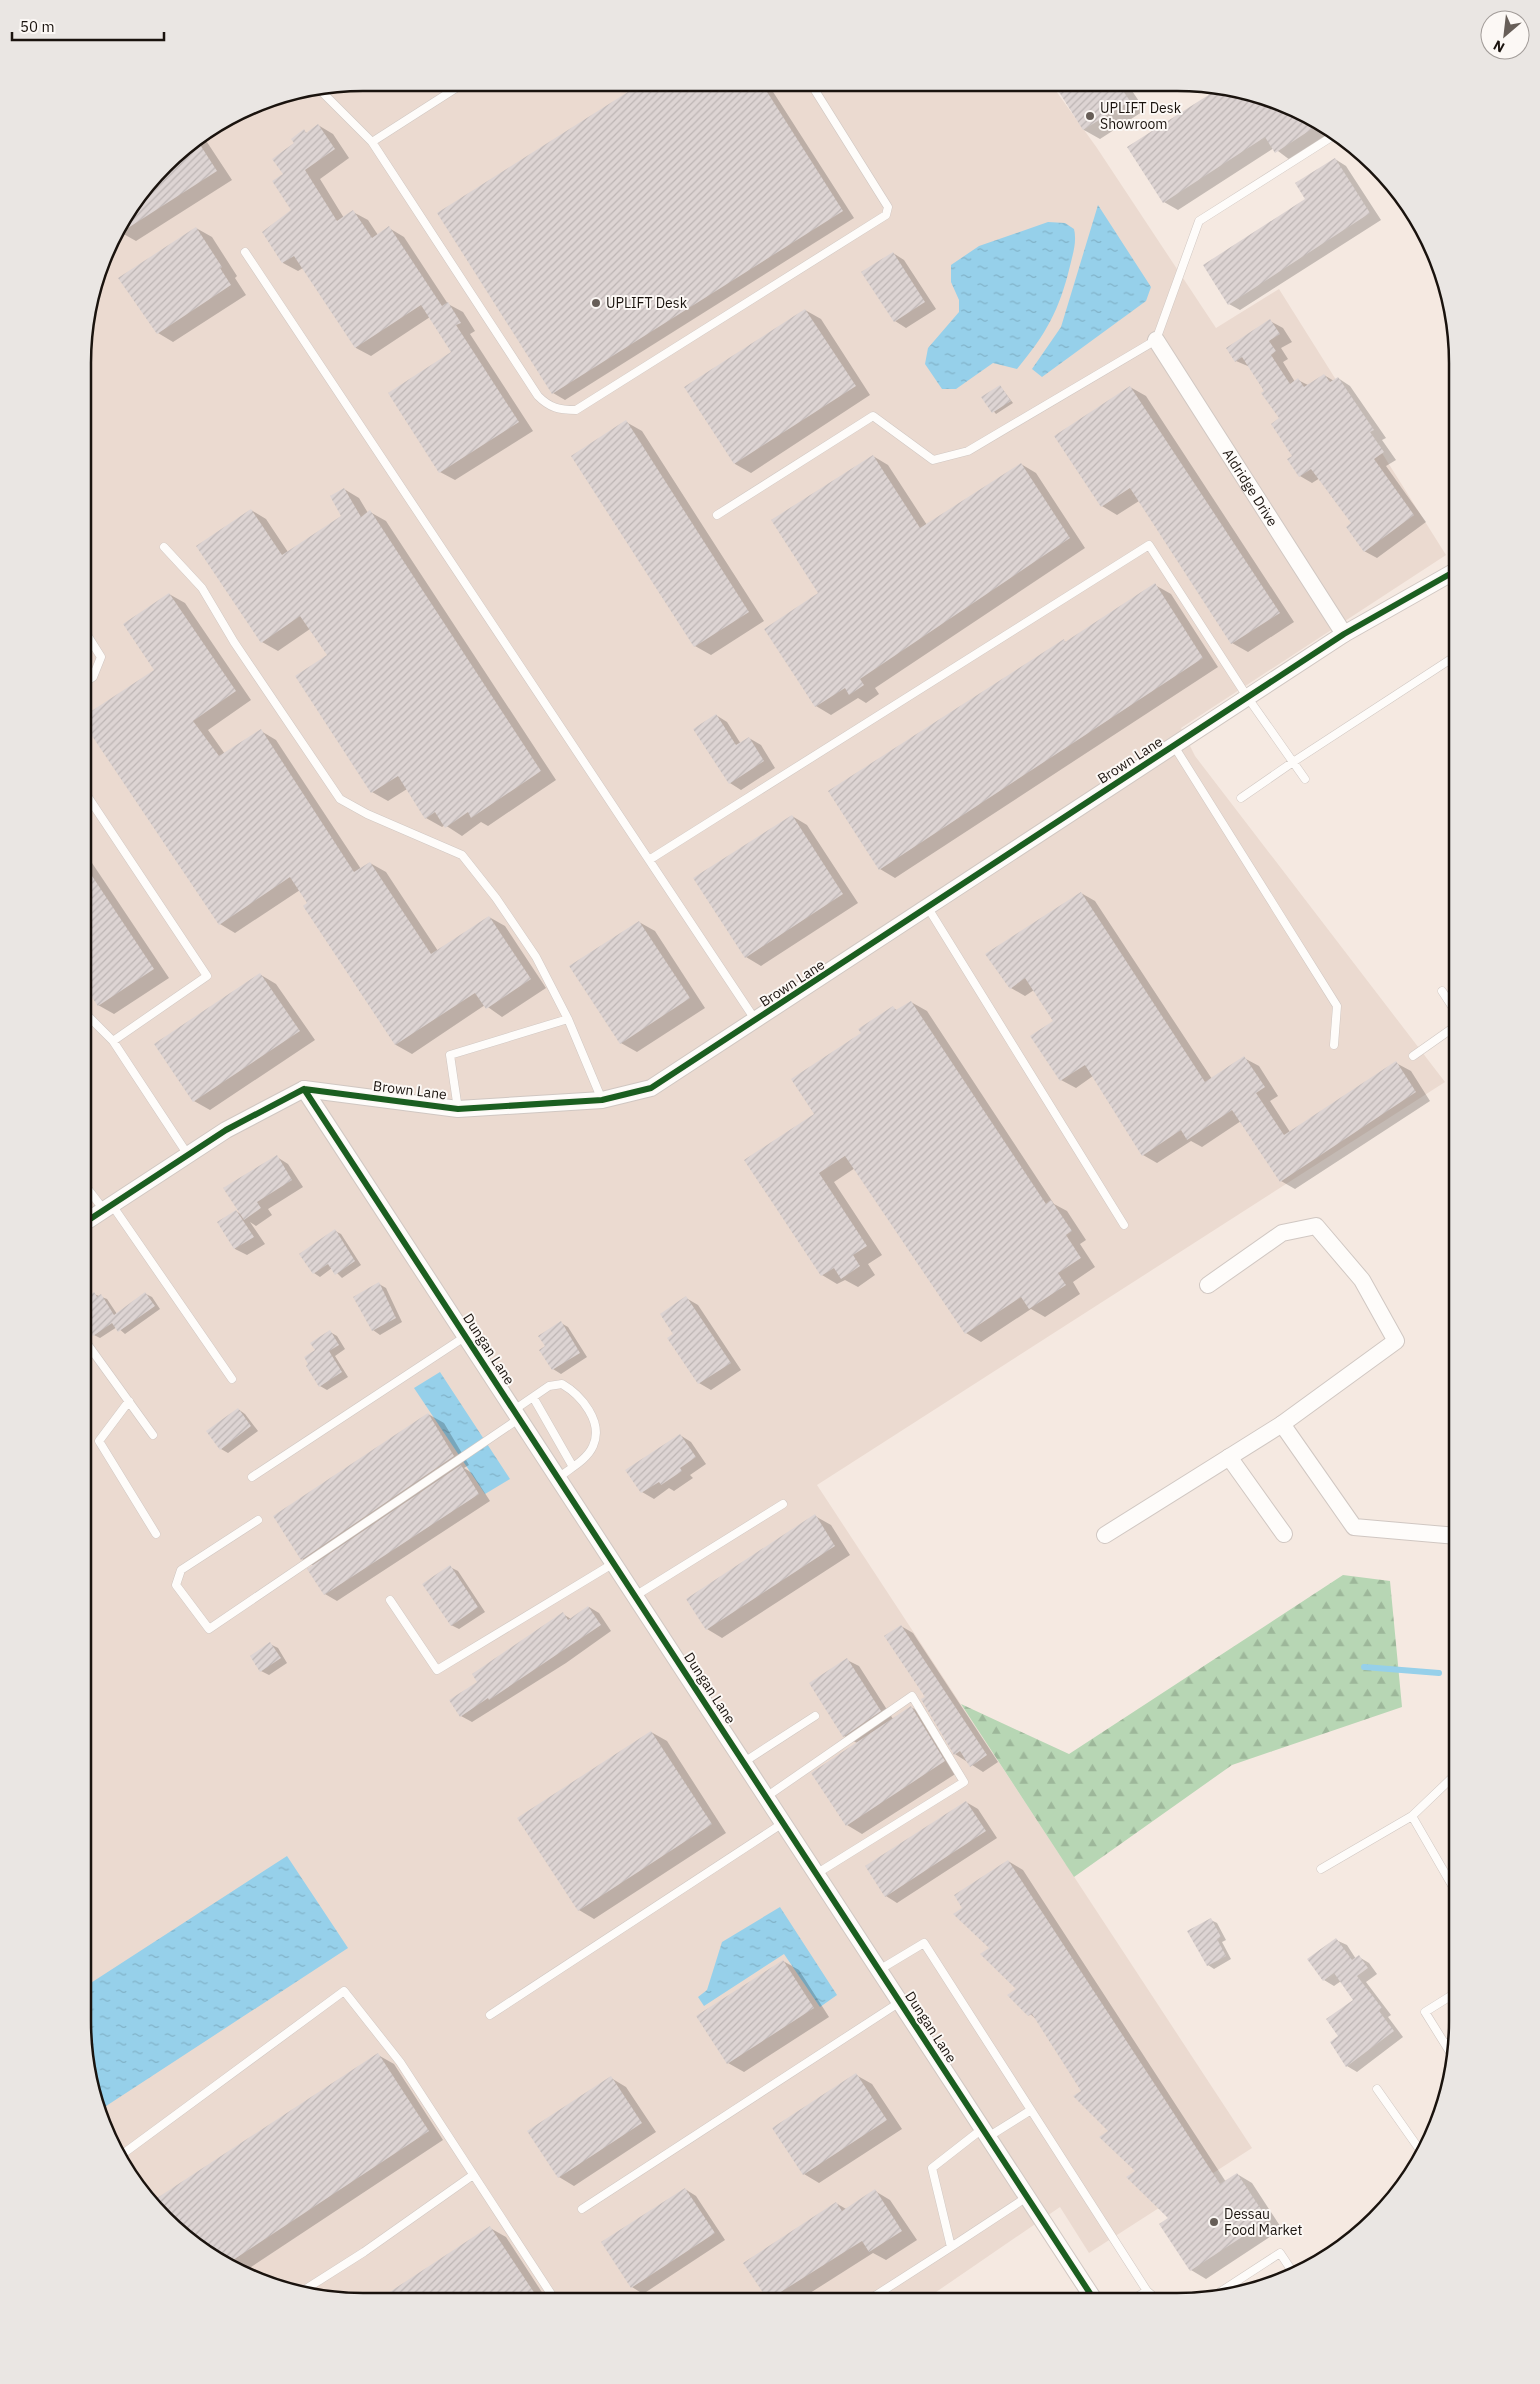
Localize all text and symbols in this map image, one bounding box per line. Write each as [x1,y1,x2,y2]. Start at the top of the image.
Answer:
scale bar [12,10,165,42]
north arrow [1480,10,1530,60]
text: 50 m [20,17,55,36]
text: N [1490,36,1508,57]
place label: UPLIFT Desk Showroom [1100,99,1182,133]
marker: UPLIFT Desk Showroom [1084,110,1096,122]
place label: UPLIFT Desk [606,294,688,312]
marker: UPLIFT Desk [590,297,602,309]
street label: Aldridge Drive [1219,445,1282,530]
street label: Brown Lane [1094,732,1166,788]
street label: Brown Lane [756,955,828,1011]
street label: Brown Lane [372,1077,448,1103]
street label: Dungan Lane [459,1310,519,1388]
street label: Dungan Lane [680,1649,740,1727]
street label: Dungan Lane [901,1988,961,2066]
place label: Dessau Food Market [1224,2205,1302,2239]
marker: Dessau Food Market [1208,2216,1220,2228]

